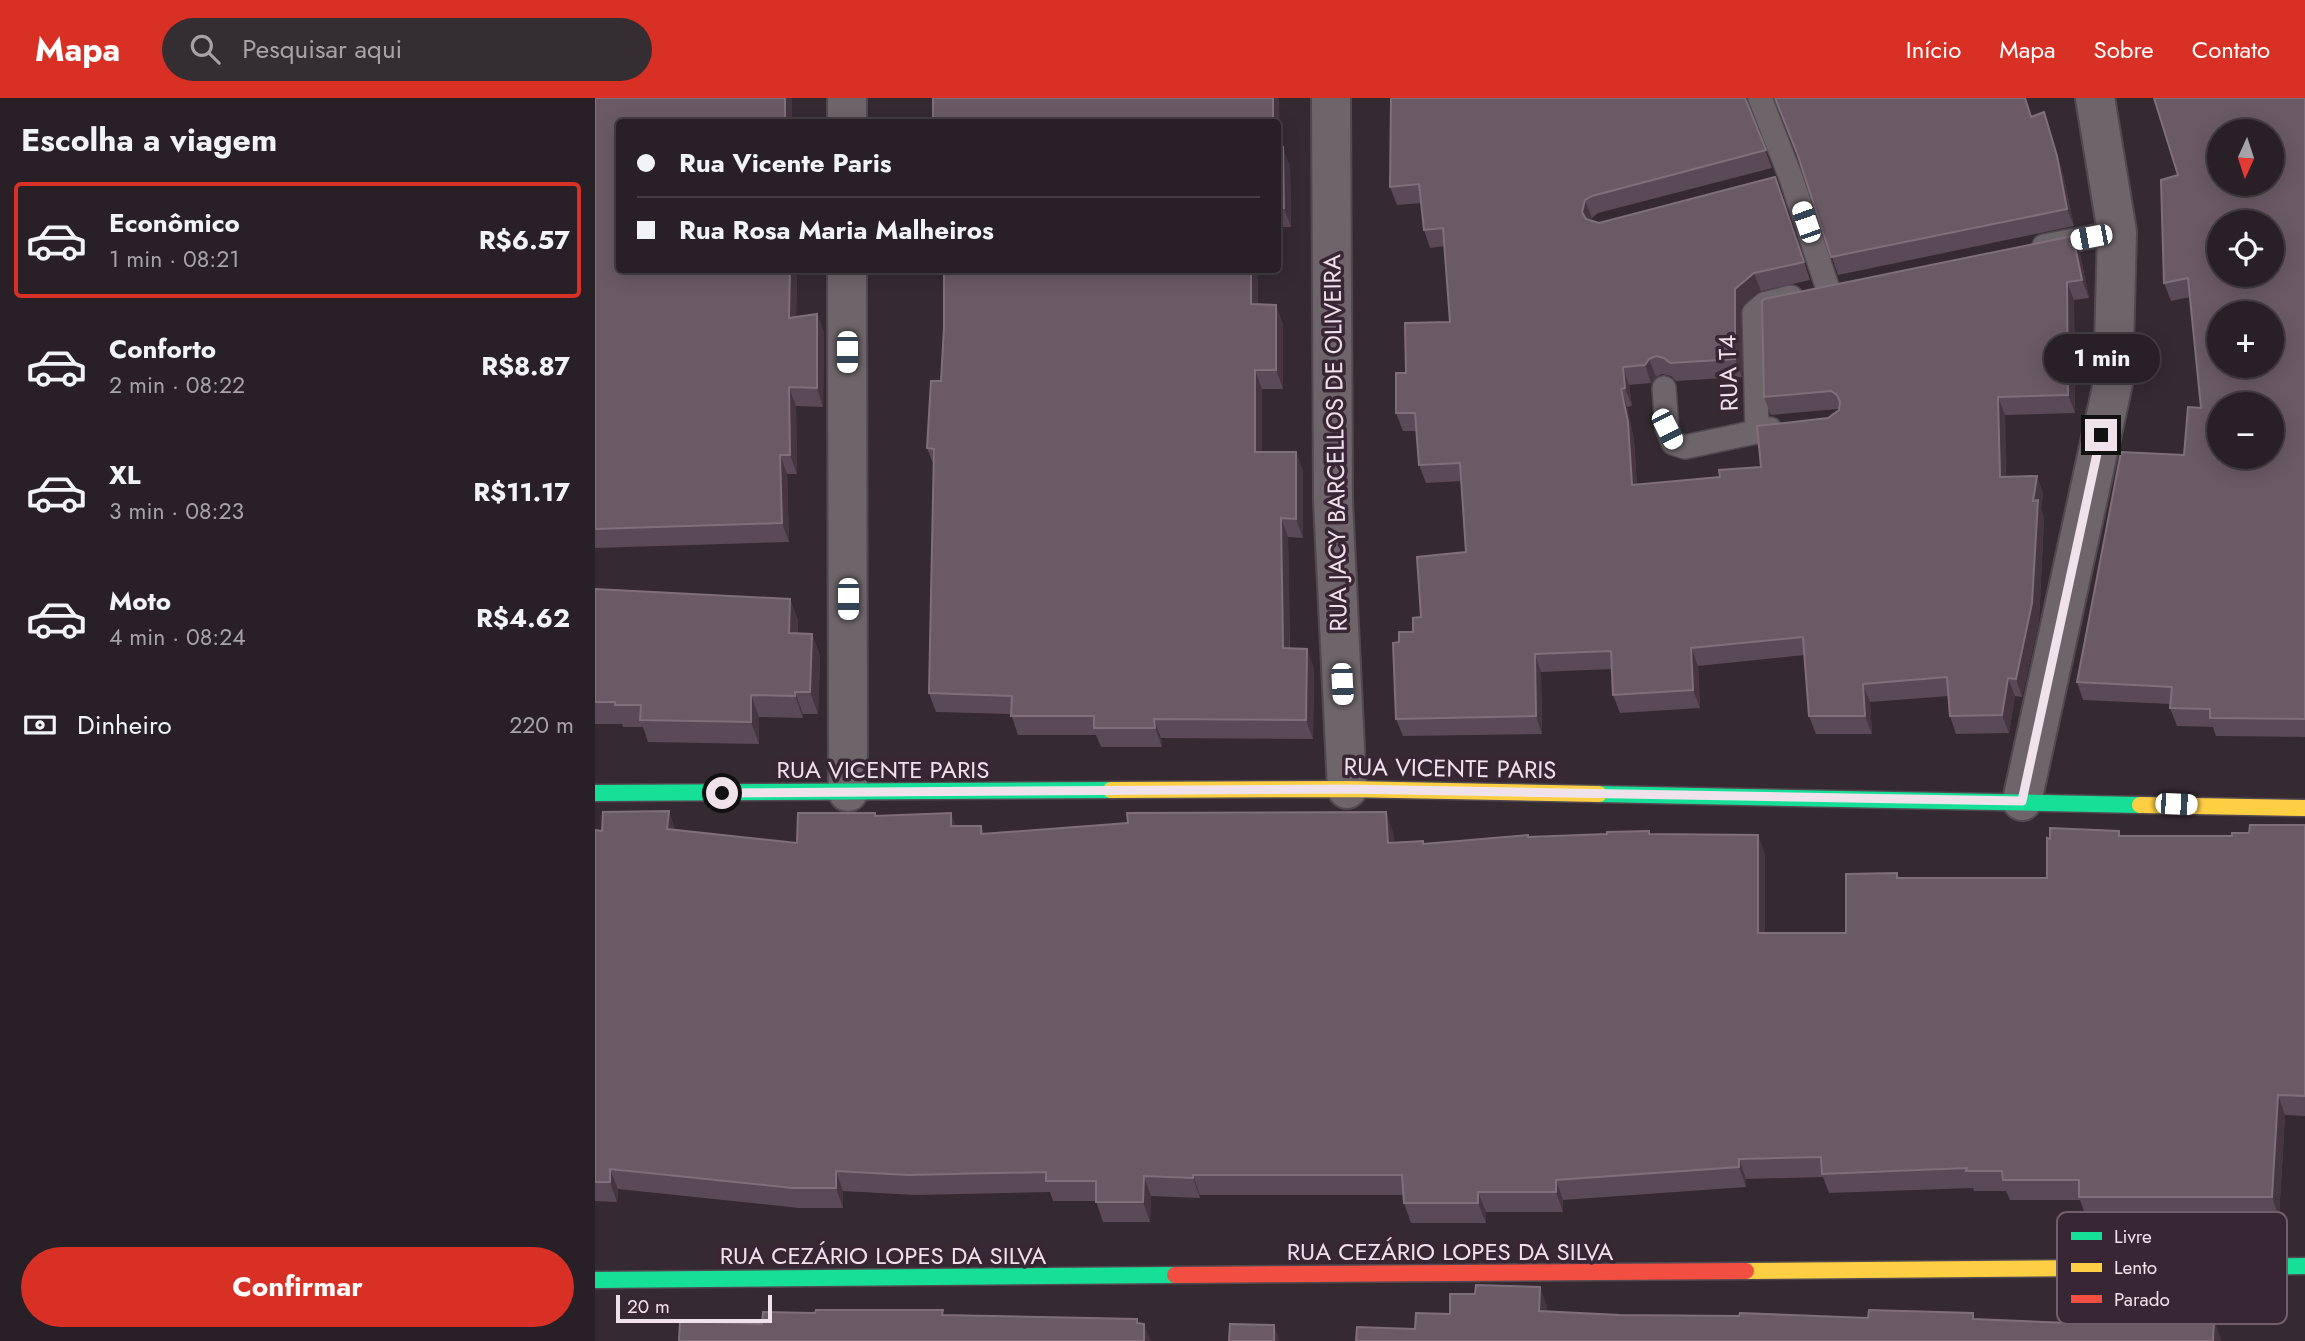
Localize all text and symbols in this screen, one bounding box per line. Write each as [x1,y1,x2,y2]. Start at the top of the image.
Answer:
search box [162,18,652,81]
text: Mapa [35,26,120,73]
icon: search [186,30,224,68]
text: Pesquisar aqui [242,30,402,68]
text: Início [1906,32,1961,67]
text: Mapa [1999,32,2056,67]
text: Sobre [2094,32,2154,67]
text: Contato [2192,32,2270,67]
text: Escolha a viagem [21,117,277,163]
north arrow [2207,119,2284,196]
map controls [2207,119,2284,469]
text: Rua Vicente Paris [679,144,892,182]
car [1790,199,1823,245]
text: Econômico [109,204,240,242]
icon: car [25,209,88,272]
button: locate [2207,210,2284,287]
text: Rua Rosa Maria Malheiros [679,211,994,249]
text: R$6.57 [479,221,570,259]
car [2069,223,2114,251]
text: 1 min · 08:21 [109,242,240,276]
street label: RUA JACY BARCELLOS DE OLIVEIRA [1314,254,1356,632]
button: + [2207,301,2284,378]
text: Conforto [109,330,216,368]
car [837,331,858,373]
street label: RUA T4 [1709,334,1747,412]
callout: 1 min [2043,334,2159,382]
icon: car [25,335,88,398]
text: 1 min [2073,341,2131,375]
text: R$8.87 [481,347,570,385]
text: 2 min · 08:22 [109,368,245,402]
button: − [2207,392,2284,469]
car [1649,406,1686,452]
route end [2085,419,2117,451]
text: XL [109,456,141,494]
icon: car [25,461,88,524]
text: R$11.17 [473,473,570,511]
text: 3 min · 08:23 [109,494,244,528]
car [838,578,859,620]
text: Moto [109,582,171,620]
icon: car [25,587,88,650]
text: R$4.62 [476,599,570,637]
text: 4 min · 08:24 [109,620,246,654]
car [1331,662,1354,706]
icon: cash [21,706,59,744]
text: Dinheiro [77,706,172,744]
text: 220 m [509,708,574,742]
street label: RUA VICENTE PARIS [1343,749,1557,787]
street label: RUA VICENTE PARIS [777,752,989,787]
route start [706,777,738,809]
car [2155,793,2198,815]
legend [2057,1212,2287,1324]
text: Livre [2114,1223,2152,1250]
street label: RUA CEZÁRIO LOPES DA SILVA [1287,1234,1613,1269]
street label: RUA CEZÁRIO LOPES DA SILVA [720,1238,1046,1273]
button: Confirmar [21,1247,574,1327]
text: Lento [2114,1254,2157,1281]
text: Parado [2114,1286,2170,1313]
scale bar [616,1292,772,1324]
text: 20 m [627,1293,670,1320]

